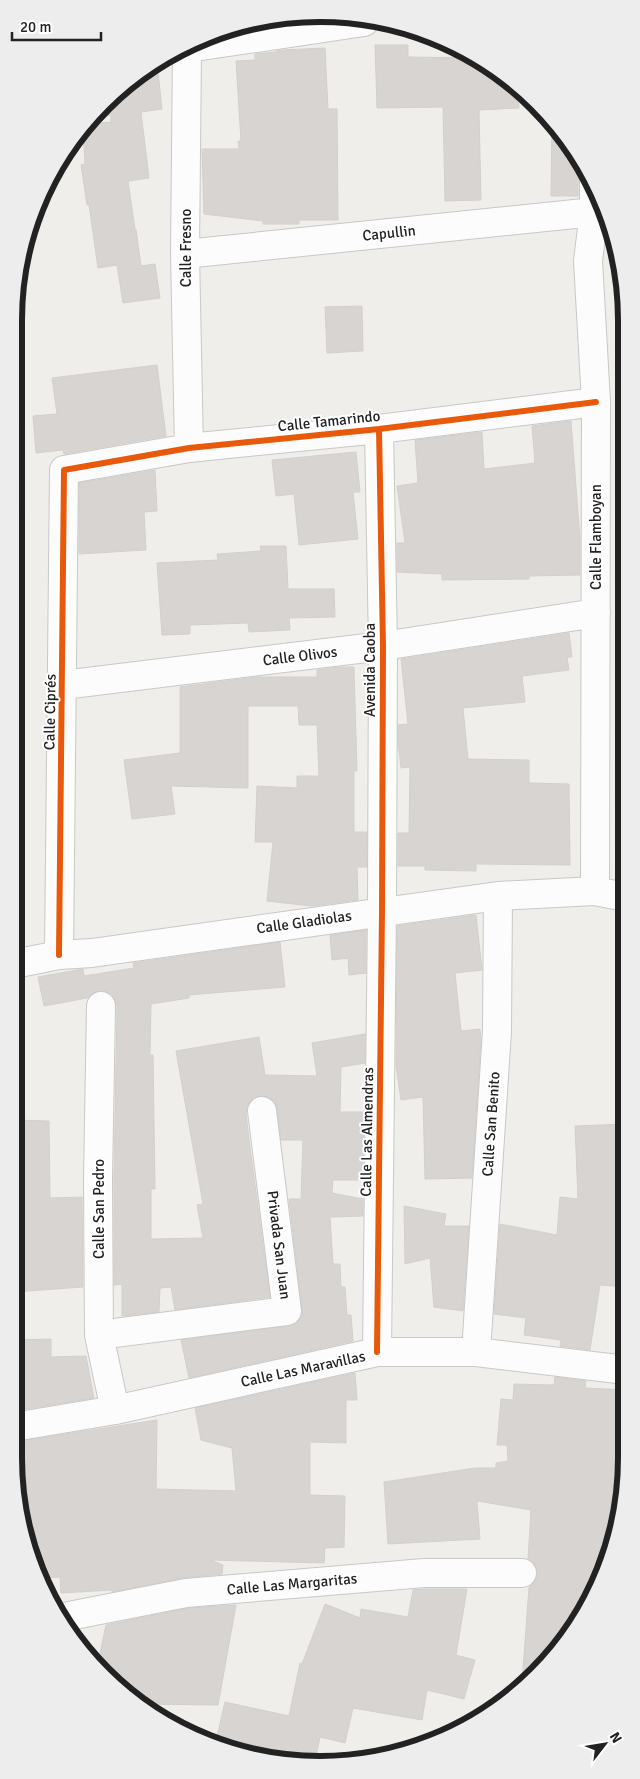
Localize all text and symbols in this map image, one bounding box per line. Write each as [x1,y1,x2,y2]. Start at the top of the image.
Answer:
scale bar [12,10,101,42]
text: 20 m [20,18,51,36]
street label: Calle Fresno [177,208,195,287]
street label: Capullin [361,221,417,245]
street label: Calle Tamarindo [277,407,381,435]
street label: Calle Flamboyan [587,484,605,590]
street label: Avenida Caoba [361,623,379,717]
street label: Calle Olivos [262,642,339,670]
street label: Calle Ciprés [40,673,60,750]
street label: Calle Gladiolas [255,906,353,938]
street label: Calle Las Almendras [357,1067,377,1197]
street label: Calle San Benito [478,1071,504,1177]
street label: Calle San Pedro [90,1159,108,1259]
street label: Privada San Juan [263,1190,295,1300]
street label: Calle Las Maravillas [239,1347,367,1391]
street label: Calle Las Margaritas [226,1569,358,1599]
north arrow [580,1719,630,1769]
text: N [606,1729,626,1746]

